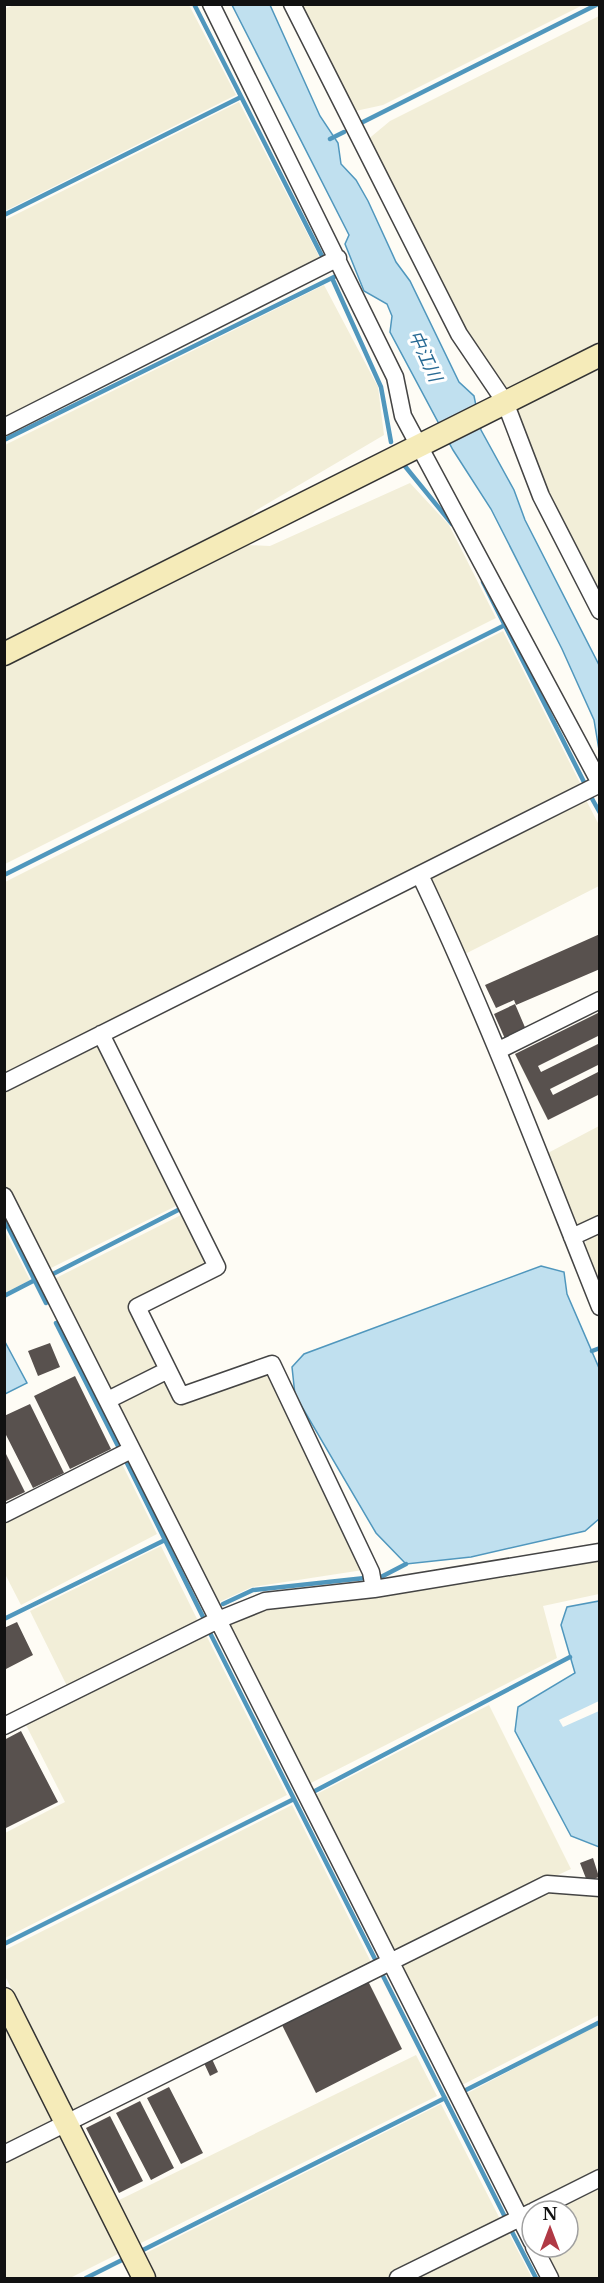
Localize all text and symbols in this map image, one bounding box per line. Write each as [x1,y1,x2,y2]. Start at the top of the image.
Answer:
water label: 中江川 [404,327,447,387]
north arrow [520,2199,580,2259]
text: N [542,2204,558,2224]

